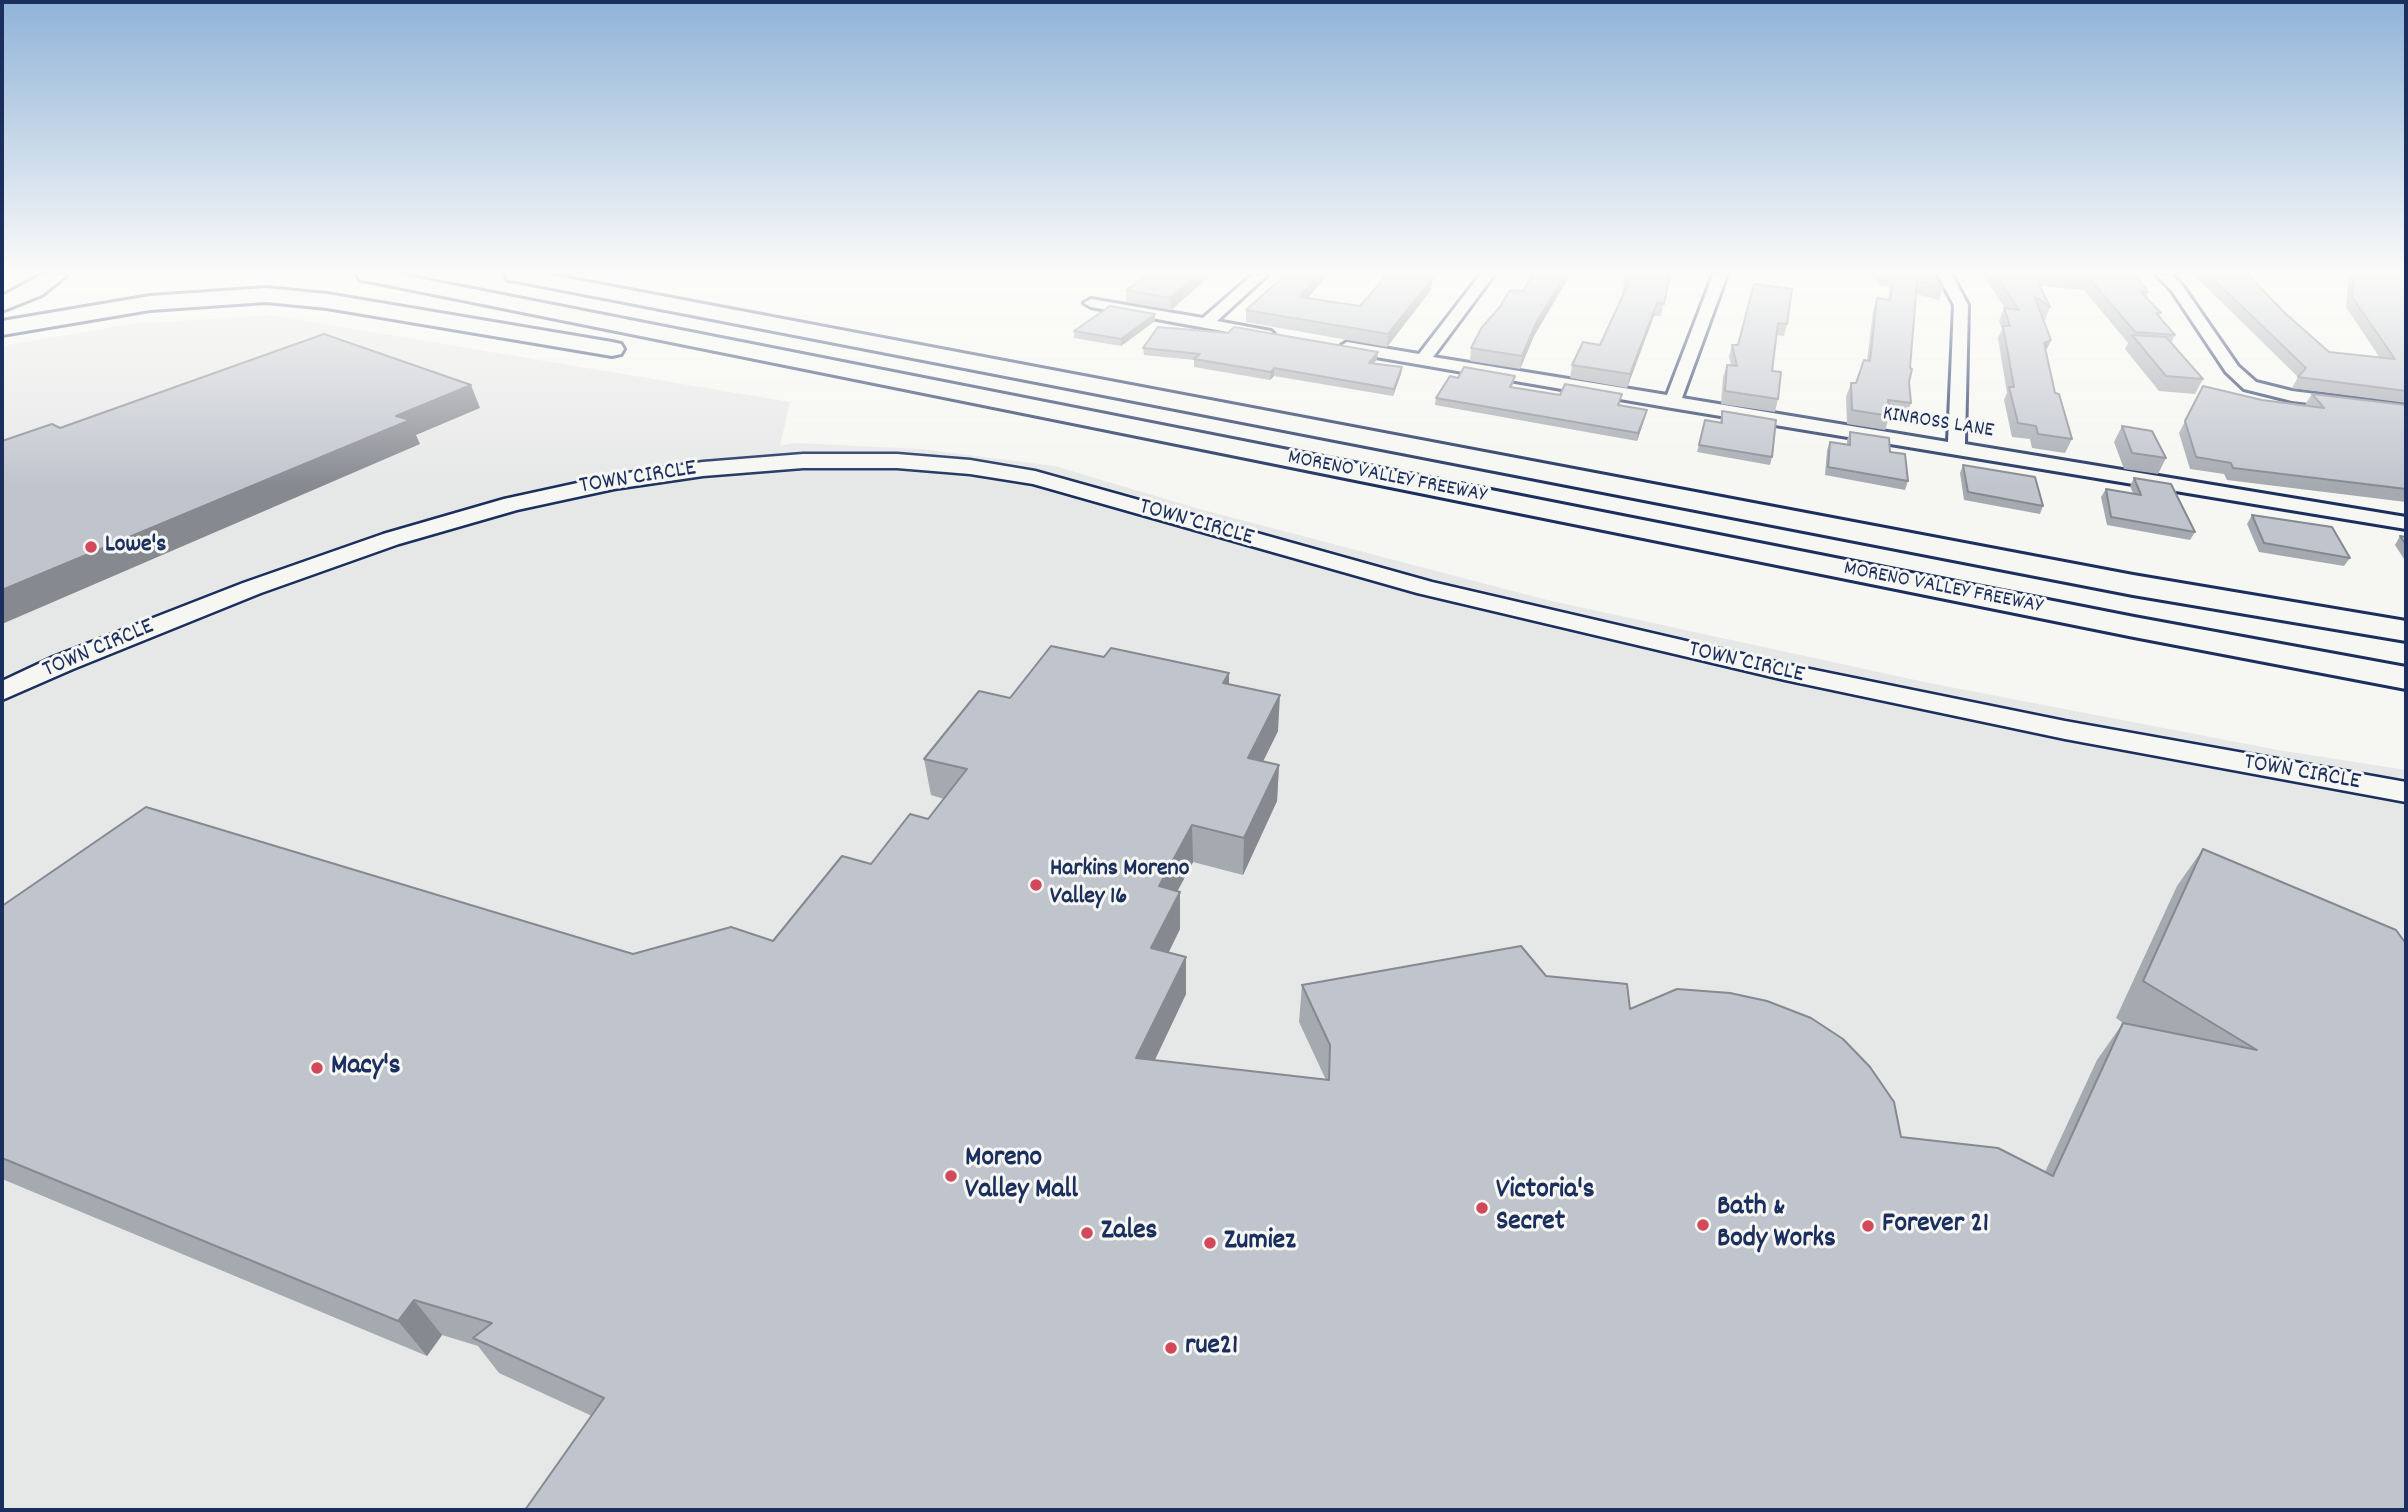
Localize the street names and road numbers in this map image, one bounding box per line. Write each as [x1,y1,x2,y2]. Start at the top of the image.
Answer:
street label: KINROSS LANE [1881,403,1995,445]
street label: MORENO VALLEY FREEWAY [1285,446,1489,510]
street label: TOWN CIRCLE [577,456,699,502]
street label: TOWN CIRCLE [1135,494,1257,554]
street label: MORENO VALLEY FREEWAY [1841,557,2045,621]
street label: TOWN CIRCLE [39,614,159,686]
street label: TOWN CIRCLE [1685,637,1807,691]
street label: TOWN CIRCLE [2241,750,2363,798]

